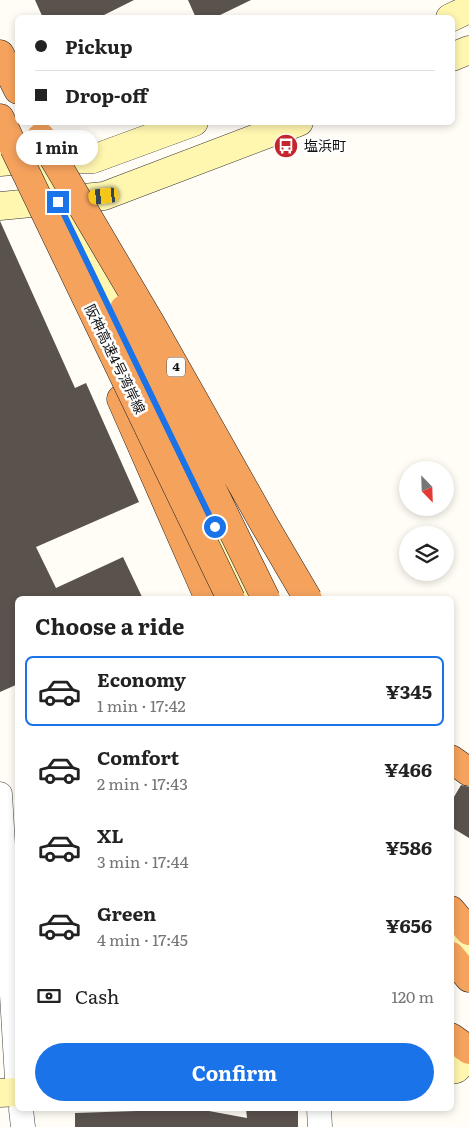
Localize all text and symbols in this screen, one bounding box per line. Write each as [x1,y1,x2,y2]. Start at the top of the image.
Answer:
text: Pickup [65,32,133,60]
text: Drop-off [65,81,148,109]
callout: 1 min [17,130,99,164]
bus stop icon: 塩浜町 [273,133,299,159]
text: 1 min [36,135,78,159]
place label: 塩浜町 [304,135,346,155]
car [88,187,119,205]
route end [47,191,69,213]
street label: 阪神高速4号湾岸線 [81,300,151,417]
road number: 4 [167,358,185,377]
north arrow [399,461,454,516]
map controls [399,461,454,581]
route start [204,516,226,538]
button: layers [399,526,454,581]
text: Choose a ride [35,609,184,642]
text: Economy [97,665,186,693]
icon: car [37,669,82,714]
text: ¥345 [385,677,432,705]
text: 1 min · 17:42 [97,693,186,717]
text: Comfort [97,743,179,771]
icon: car [37,747,82,792]
text: ¥466 [384,755,432,783]
text: 2 min · 17:43 [97,771,188,795]
text: XL [97,821,124,849]
icon: car [37,825,82,870]
text: ¥586 [385,833,432,861]
text: 3 min · 17:44 [97,849,189,873]
text: Green [97,899,156,927]
icon: car [37,903,82,948]
text: ¥656 [385,911,432,939]
text: 4 min · 17:45 [97,927,188,951]
icon: cash [35,982,63,1010]
text: Cash [75,982,119,1010]
text: 120 m [391,984,434,1008]
button: Confirm [35,1043,434,1101]

